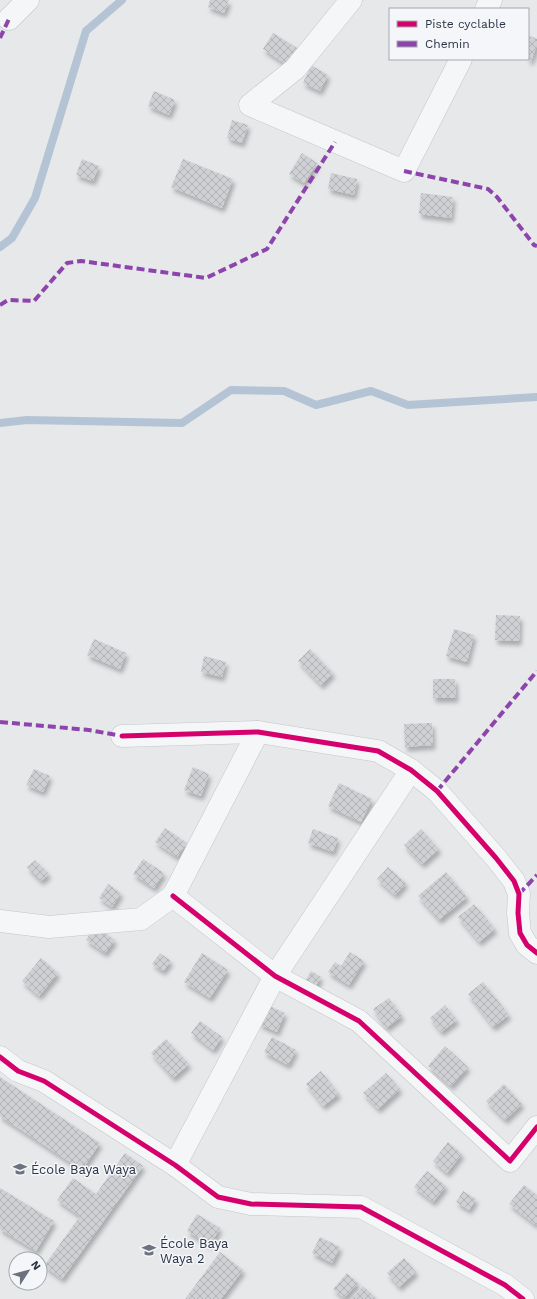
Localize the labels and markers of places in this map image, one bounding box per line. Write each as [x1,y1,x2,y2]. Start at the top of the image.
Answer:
school or university icon: École Baya Waya [12,1161,28,1177]
place label: École Baya Waya [31,1161,137,1177]
place label: École Baya Waya 2 [160,1235,229,1266]
school or university icon: École Baya Waya 2 [141,1242,157,1258]

